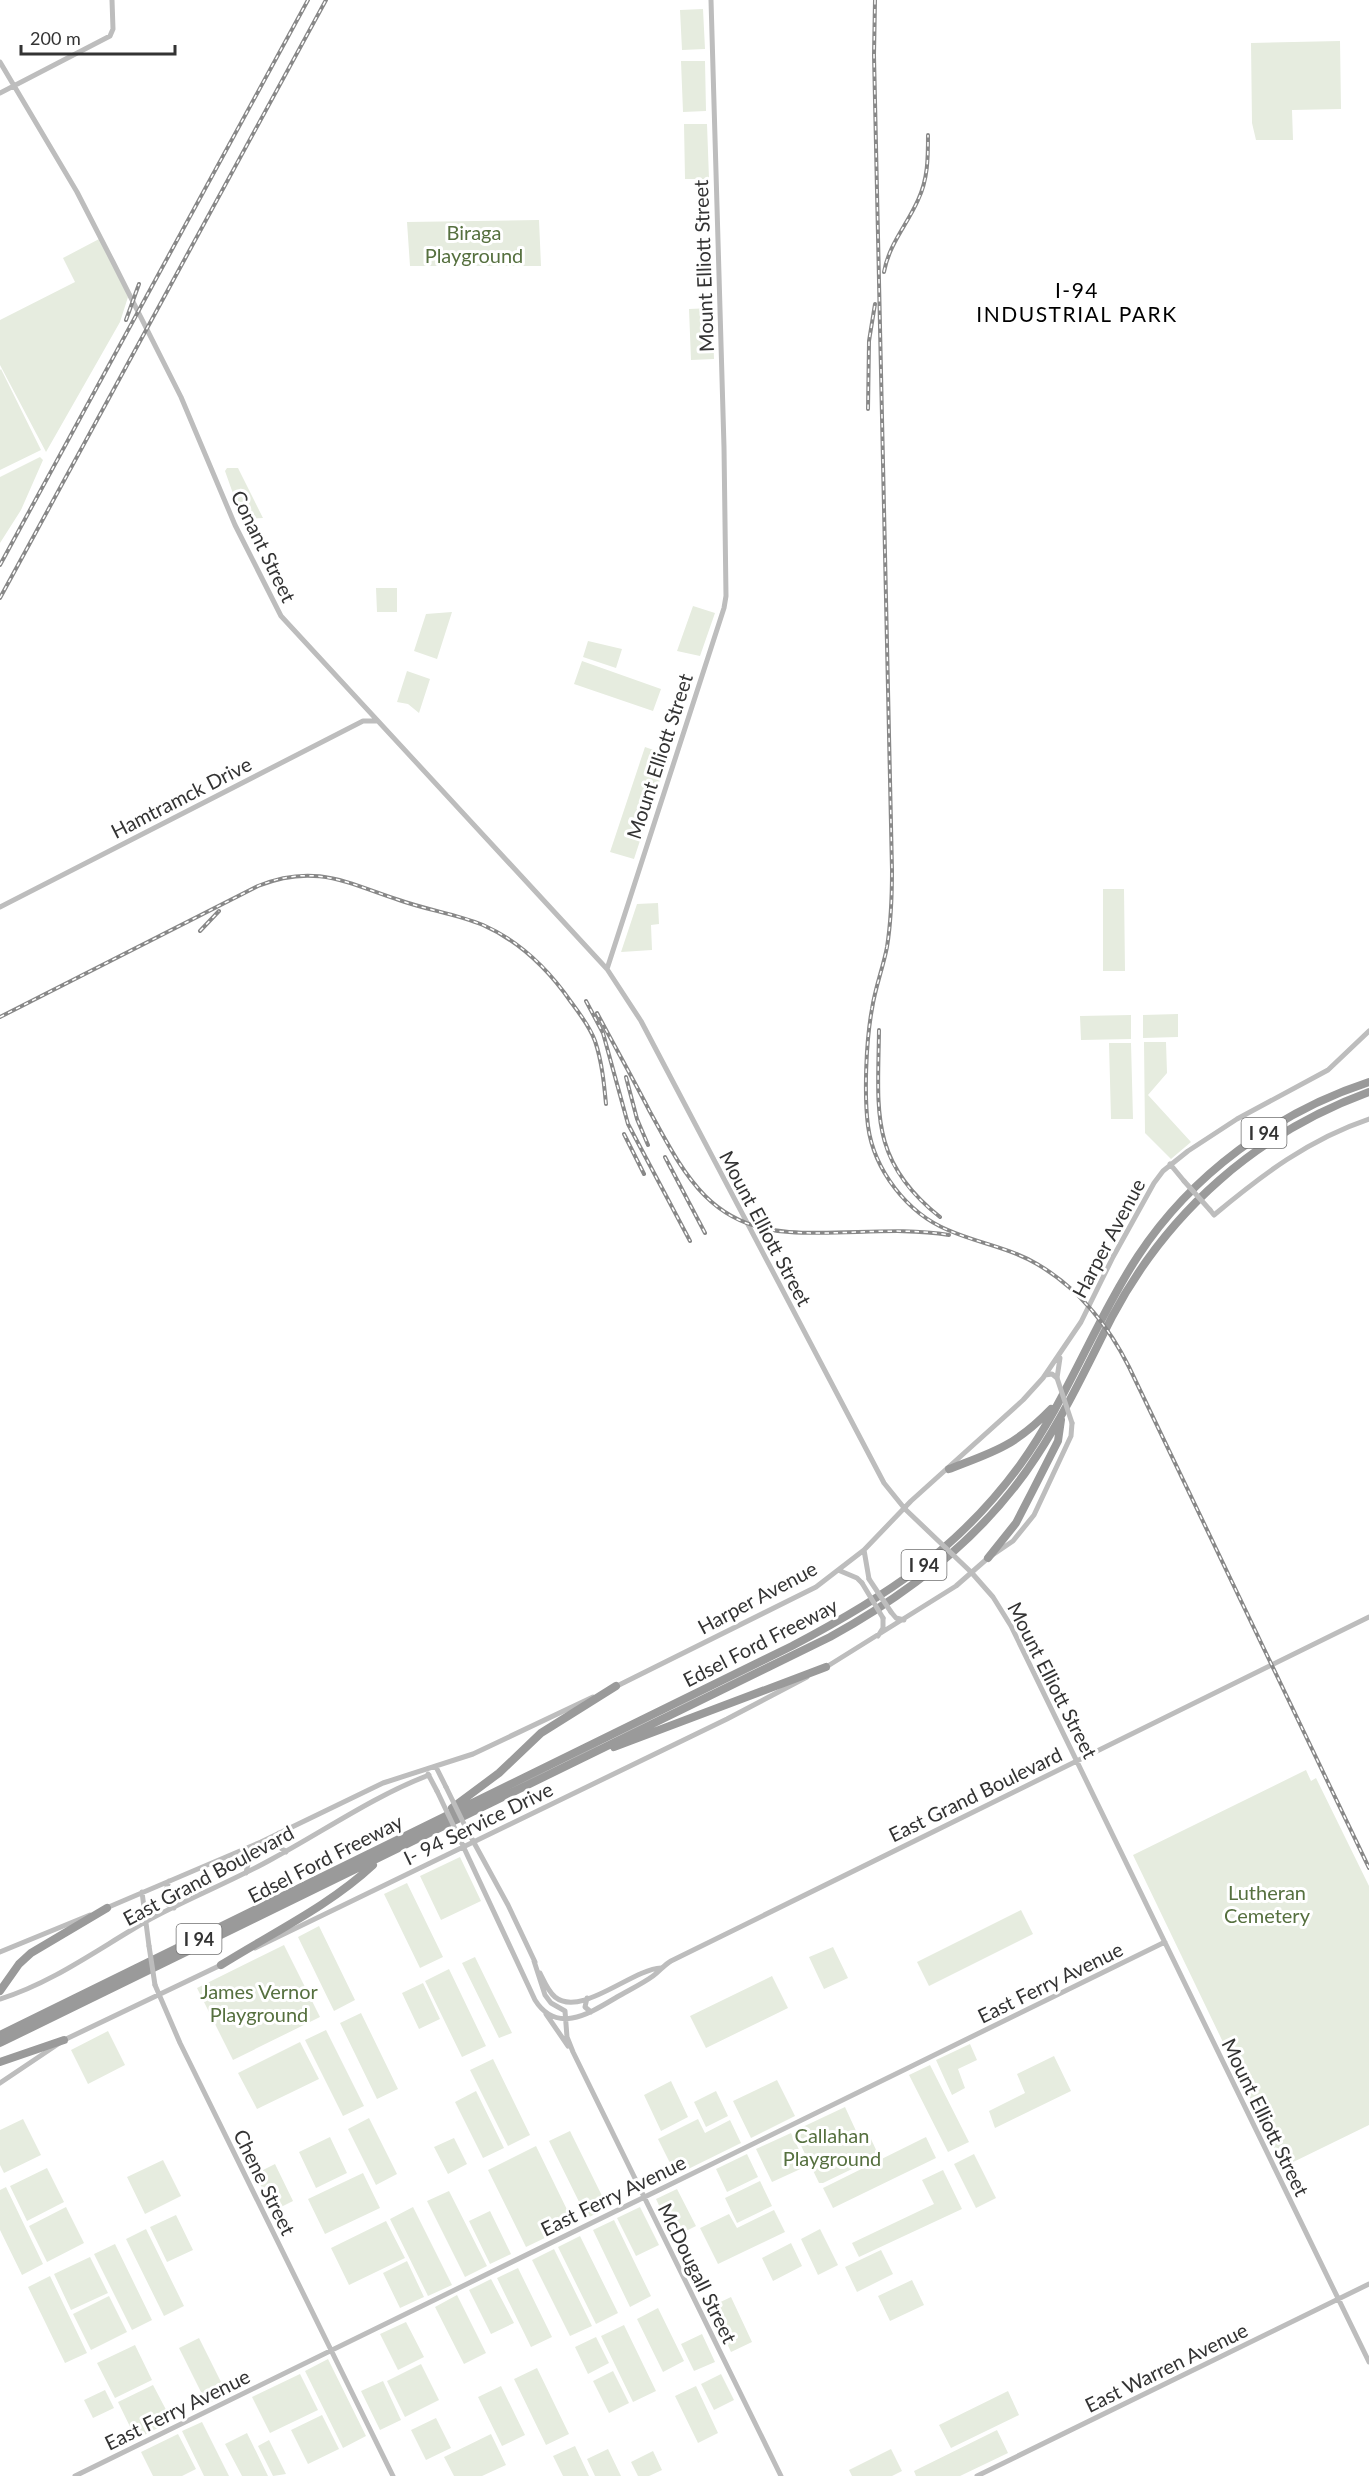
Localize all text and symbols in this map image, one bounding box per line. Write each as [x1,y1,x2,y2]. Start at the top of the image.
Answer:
scale bar [21,18,176,56]
text: 200 m [30,27,81,49]
street label: Mount Elliott Street [688,179,718,353]
park label: Biraga Playground [425,220,523,267]
district label: I-94 INDUSTRIAL PARK [976,277,1178,326]
street label: Conant Street [227,486,301,606]
street label: Mount Elliott Street [621,670,697,842]
street label: Hamtramck Drive [107,751,255,843]
road number: I 94 [1242,1118,1286,1148]
street label: Mount Elliott Street [715,1146,817,1310]
street label: Harper Avenue [1067,1174,1149,1302]
road number: I 94 [902,1550,946,1580]
street label: Harper Avenue [693,1556,821,1638]
street label: Edsel Ford Freeway [679,1592,842,1691]
street label: Mount Elliott Street [1003,1598,1103,1762]
street label: East Grand Boulevard [884,1742,1066,1846]
street label: I- 94 Service Drive [400,1776,556,1870]
street label: Edsel Ford Freeway [244,1808,407,1907]
street label: East Grand Boulevard [119,1820,297,1930]
park label: Lutheran Cemetery [1224,1880,1311,1927]
road number: I 94 [176,1924,222,1954]
street label: East Ferry Avenue [974,1937,1126,2027]
park label: James Vernor Playground [200,1979,319,2026]
street label: Mount Elliott Street [1217,2034,1315,2200]
park label: Callahan Playground [783,2123,881,2170]
street label: Chene Street [229,2125,301,2239]
street label: East Ferry Avenue [537,2150,689,2240]
street label: McDougall Street [654,2199,742,2347]
street label: East Warren Avenue [1081,2317,1251,2417]
street label: East Ferry Avenue [101,2364,253,2454]

